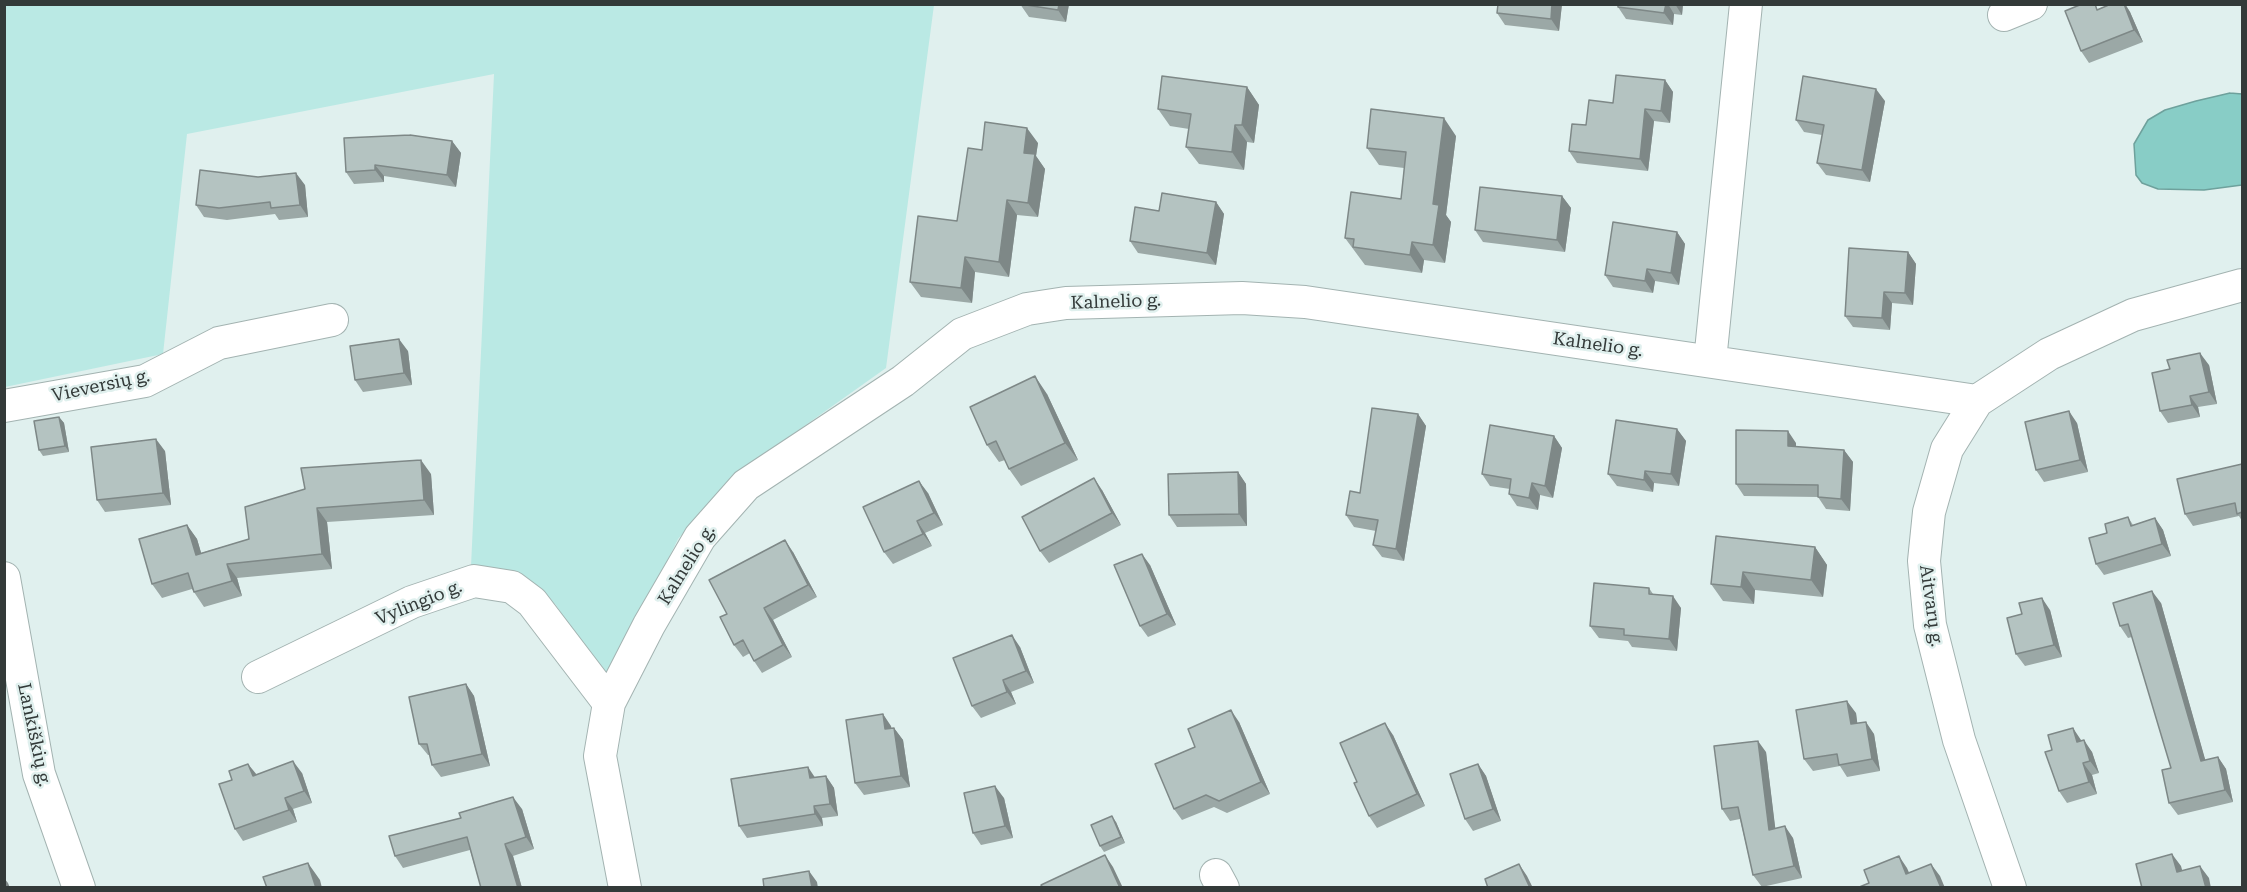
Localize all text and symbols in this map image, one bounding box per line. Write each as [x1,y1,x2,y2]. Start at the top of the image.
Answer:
street label: Kalnelio g. [1070,290,1162,314]
street label: Kalnelio g. [1552,328,1644,362]
street label: Vieversių g. [50,365,152,407]
street label: Kalnelio g. [654,521,720,609]
street label: Aitvarų g. [1915,564,1947,648]
street label: Vylingio g. [373,576,465,630]
street label: Lankiškių g. [12,681,56,789]

